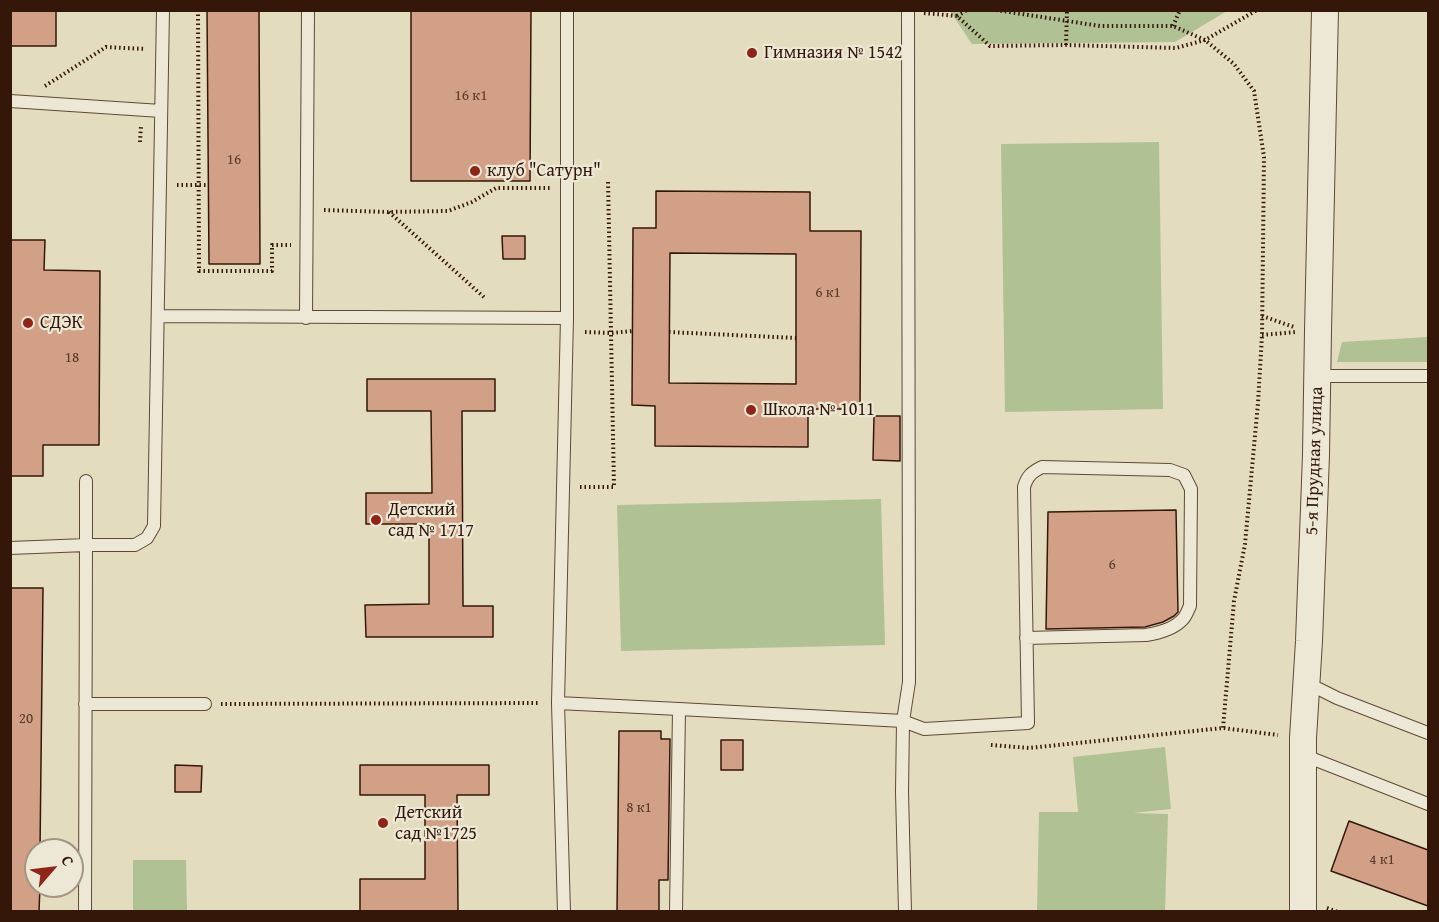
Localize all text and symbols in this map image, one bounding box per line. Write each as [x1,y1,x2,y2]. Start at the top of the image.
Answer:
place label: Гимназия № 1542 [764,42,903,64]
marker: Гимназия № 1542 [745,46,759,60]
house number: 16 к1 [455,87,487,105]
house number: 16 [227,151,241,169]
place label: клуб "Сатурн" [487,160,601,182]
marker: клуб "Сатурн" [468,164,482,178]
house number: 6 к1 [815,284,841,302]
place label: СДЭК [40,312,83,334]
marker: СДЭК [21,316,35,330]
house number: 18 [65,349,79,367]
street label: 5-я Прудная улица [1302,386,1328,536]
place label: Школа № 1011 [763,399,875,421]
marker: Школа № 1011 [744,403,758,417]
place label: Детский сад № 1717 [388,499,474,542]
marker: Детский сад № 1717 [369,513,383,527]
house number: 6 [1108,556,1116,574]
house number: 20 [19,710,33,728]
house number: 8 к1 [626,799,652,817]
place label: Детский сад №1725 [395,802,477,844]
marker: Детский сад №1725 [376,816,390,830]
north arrow [24,838,84,898]
text: С [55,851,81,870]
house number: 4 к1 [1369,851,1395,869]

